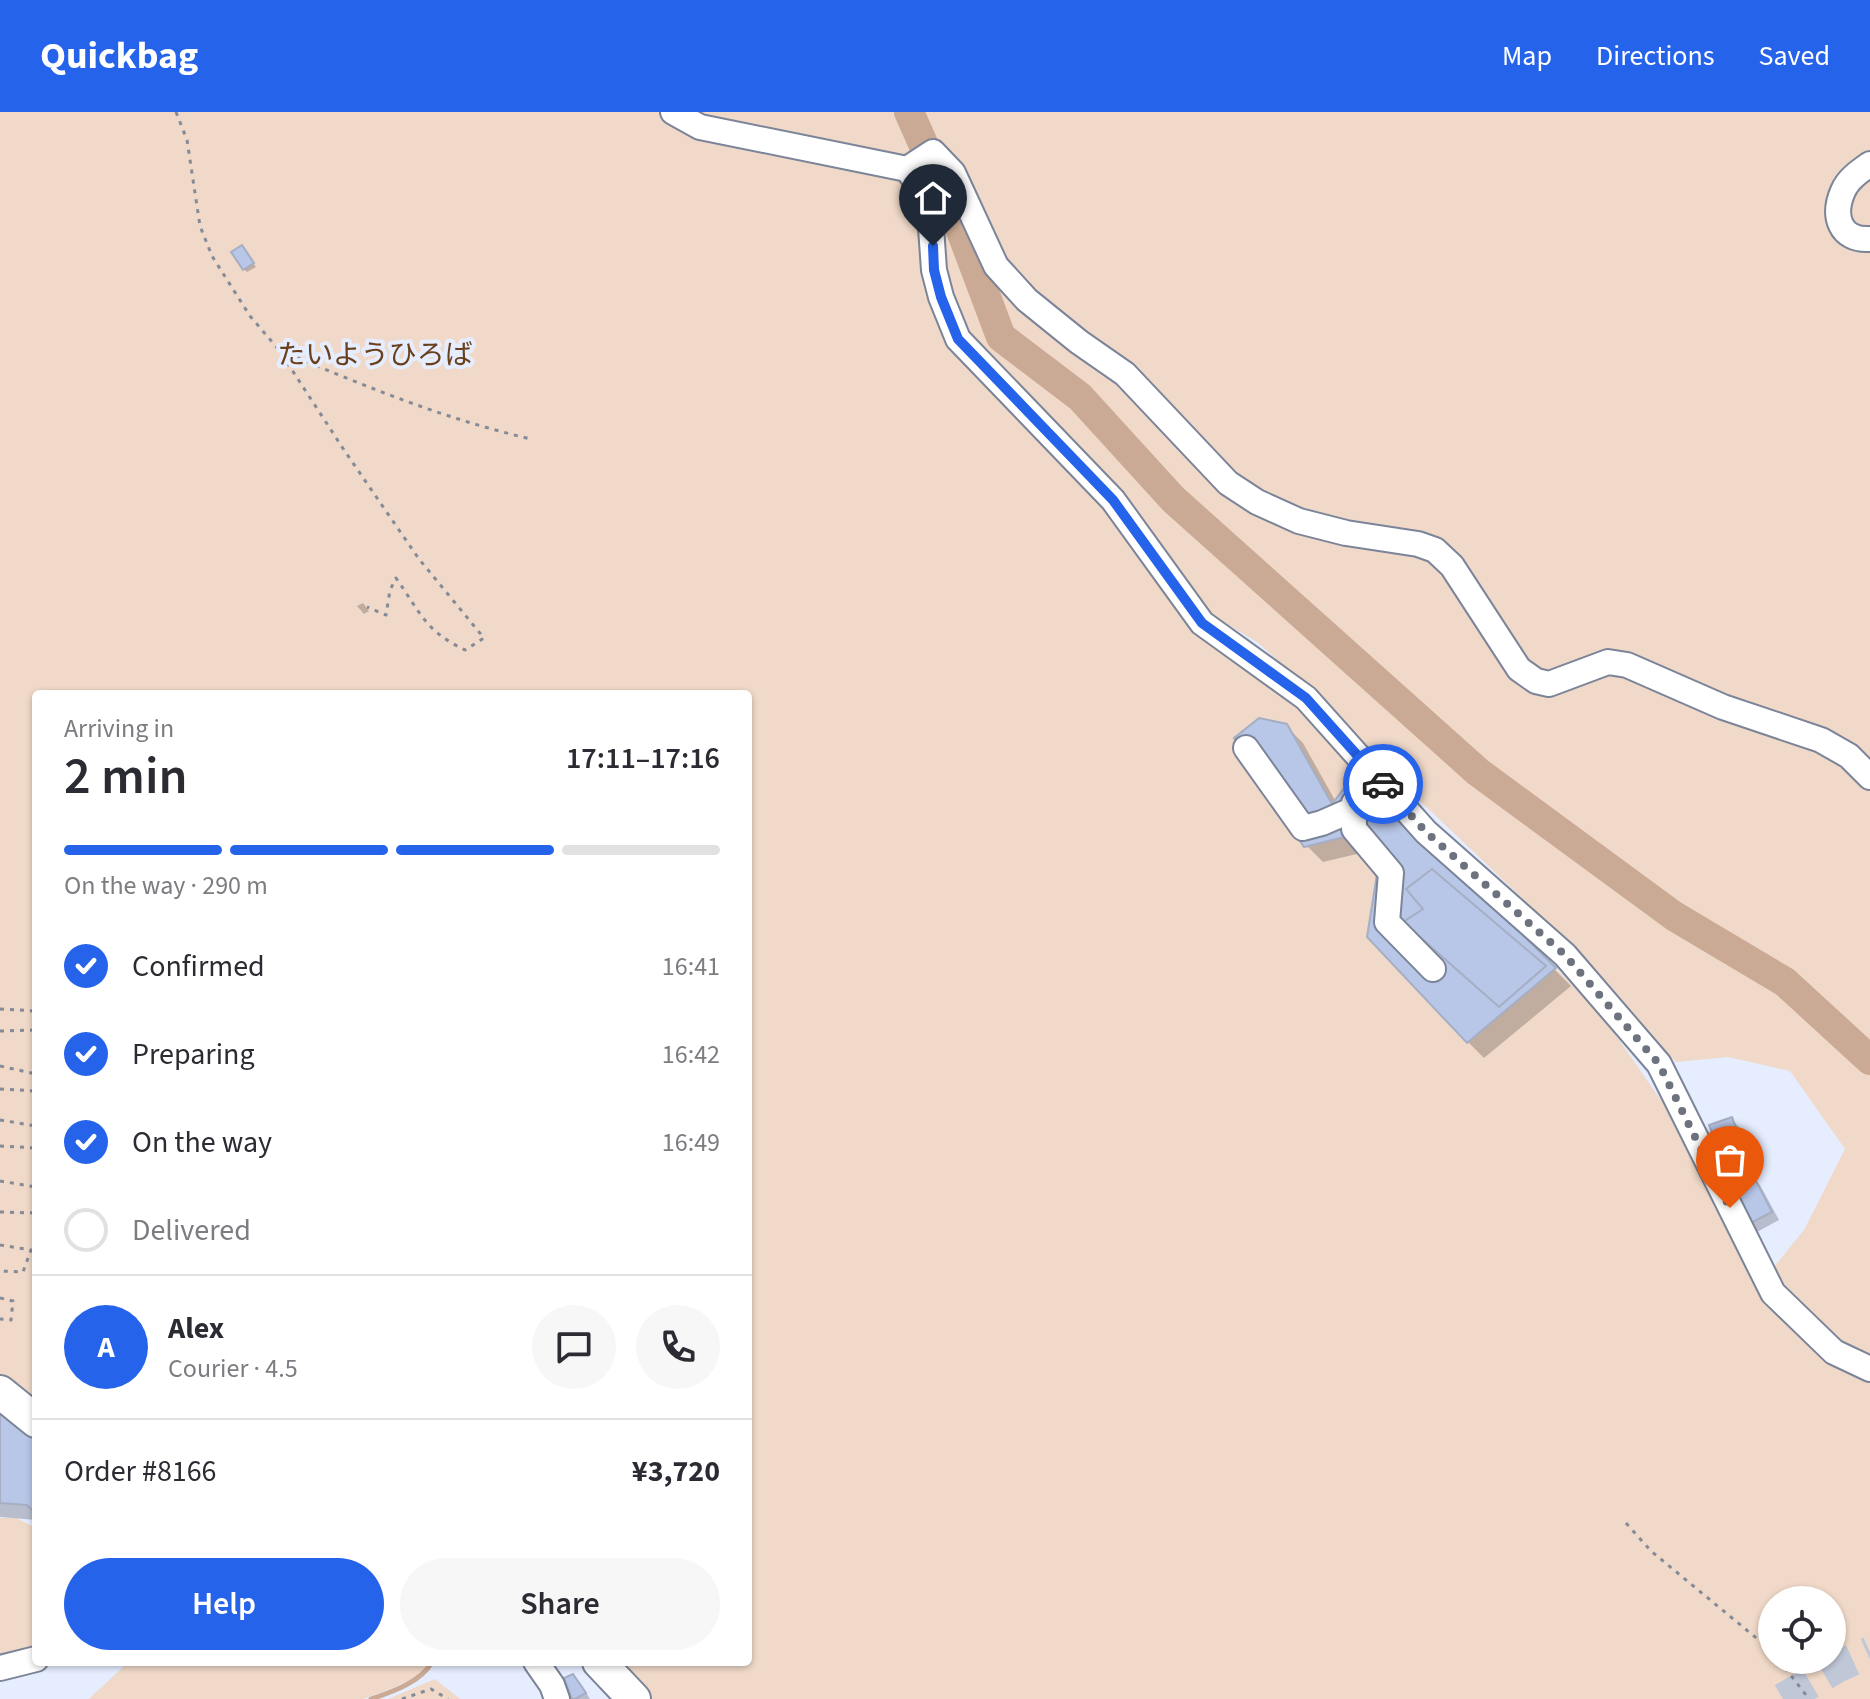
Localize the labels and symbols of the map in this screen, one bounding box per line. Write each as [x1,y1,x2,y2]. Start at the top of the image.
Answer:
pin [899,164,967,246]
park label: たいようひろば [277,335,473,375]
courier [1343,744,1423,824]
pin [1696,1126,1764,1208]

